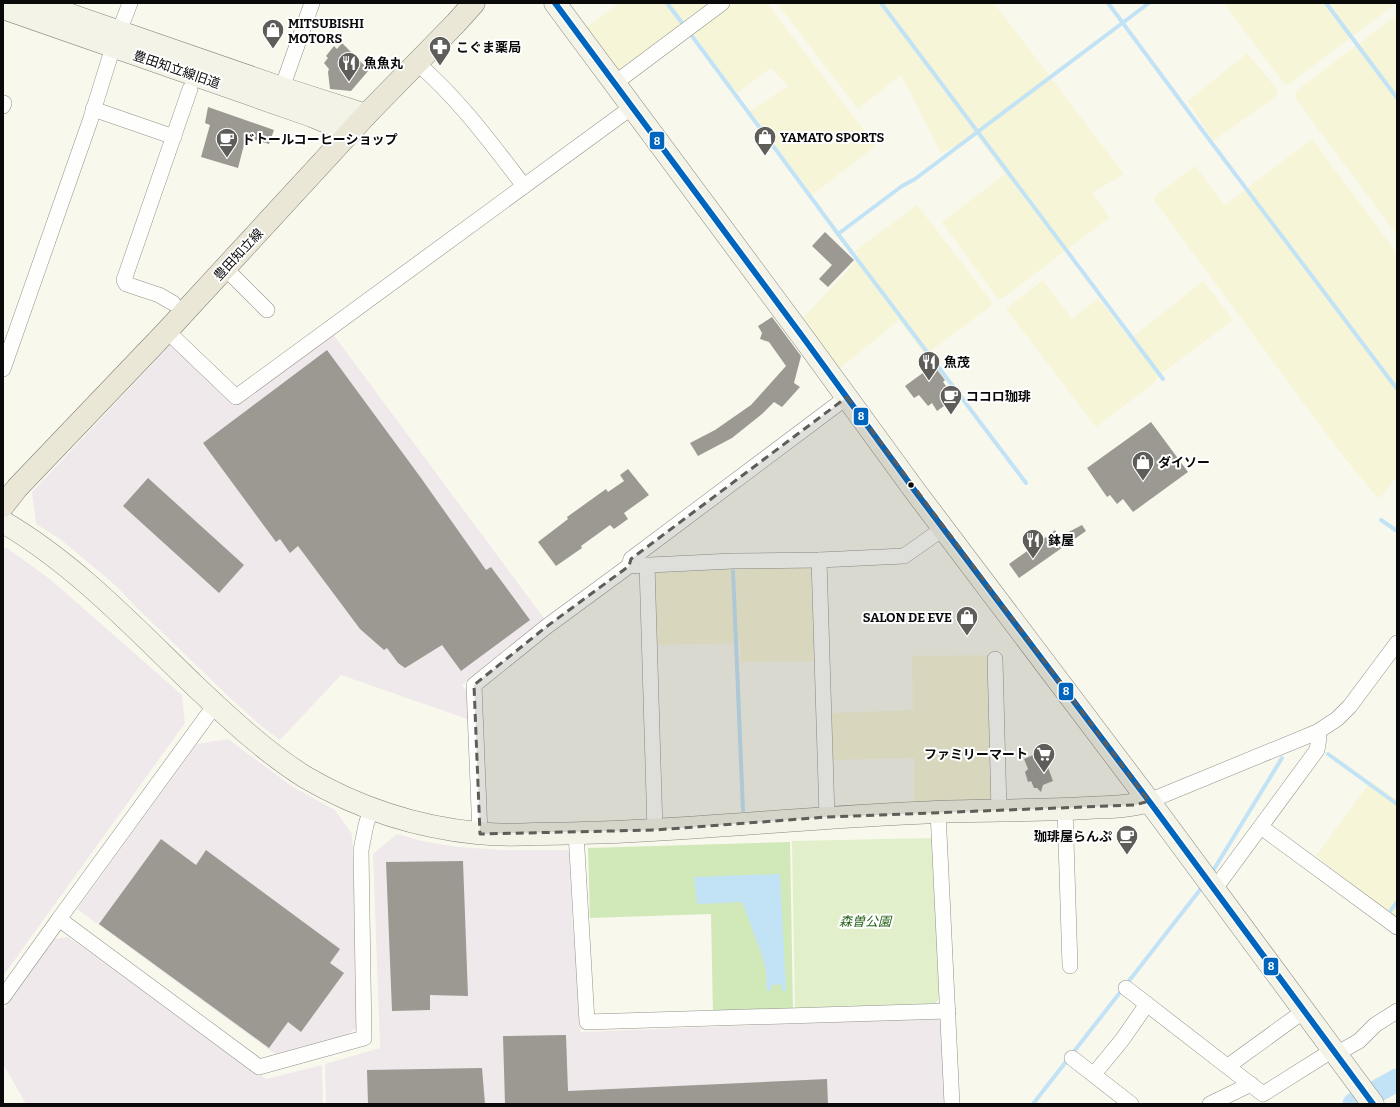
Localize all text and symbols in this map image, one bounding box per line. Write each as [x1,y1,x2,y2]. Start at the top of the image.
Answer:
place label: MITSUBISHI MOTORS [288,16,364,46]
shop icon: MITSUBISHI MOTORS [260,17,286,50]
pharmacy icon: こぐま薬局 [427,34,453,67]
place label: こぐま薬局 [456,40,521,55]
street label: 豊田知立線旧道 [131,48,222,91]
restaurant icon: 魚魚丸 [336,50,362,83]
place label: 魚魚丸 [364,56,403,71]
shop icon: YAMATO SPORTS [752,124,778,157]
cafe icon: ドトールコーヒーショップ [214,126,240,159]
place label: YAMATO SPORTS [780,130,884,145]
line badge: 8 [649,131,665,150]
place label: ドトールコーヒーショップ [242,132,397,147]
text: 8 [654,135,661,148]
street label: 豊田知立線 [211,225,266,283]
restaurant icon: 魚茂 [916,349,942,382]
place label: 魚茂 [944,355,970,370]
cafe icon: ココロ珈琲 [938,383,964,416]
place label: ココロ珈琲 [966,389,1031,404]
line badge: 8 [853,407,869,426]
text: 8 [858,410,865,423]
shop icon: ダイソー [1130,449,1156,482]
place label: ダイソー [1158,455,1210,470]
unlabelled marker [906,480,916,490]
restaurant icon: 鉢屋 [1020,527,1046,560]
place label: 鉢屋 [1048,533,1074,548]
shop icon: SALON DE EVE [954,604,980,637]
place label: SALON DE EVE [863,610,952,625]
line badge: 8 [1058,682,1074,701]
text: 8 [1063,685,1070,698]
supermarket icon: ファミリーマート [1031,741,1057,774]
place label: ファミリーマート [924,747,1028,762]
cafe icon: 珈琲屋らんぷ [1114,823,1140,856]
place label: 珈琲屋らんぷ [1034,829,1112,844]
park label: 森曽公園 [839,914,893,929]
line badge: 8 [1263,957,1279,976]
text: 8 [1268,960,1275,973]

